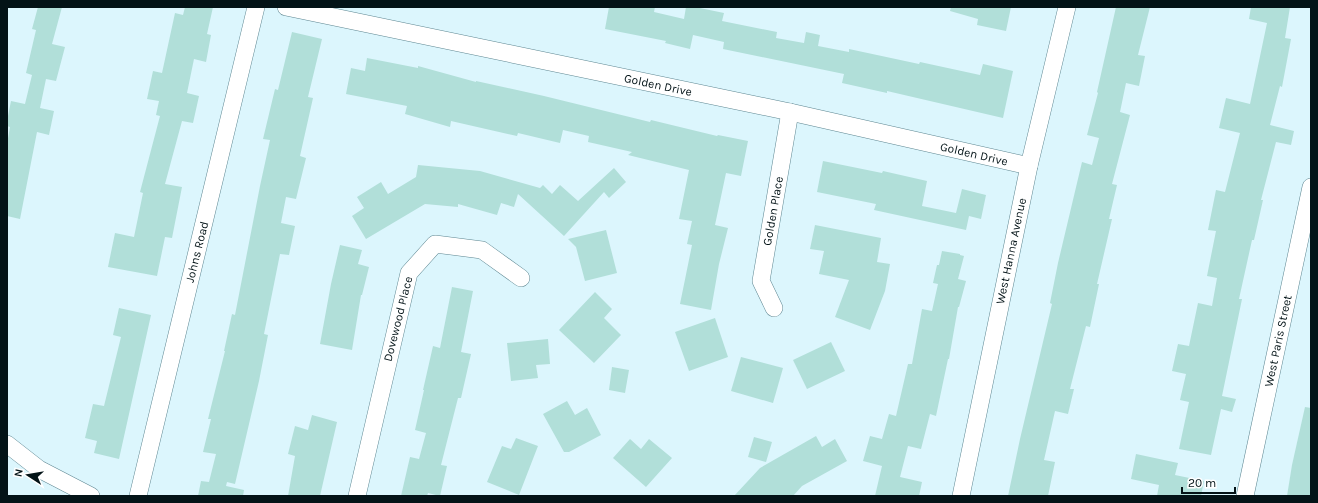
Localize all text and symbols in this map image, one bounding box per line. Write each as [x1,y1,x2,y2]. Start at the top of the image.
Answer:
street label: Golden Drive [623,71,693,99]
street label: Golden Drive [939,139,1009,169]
street label: Golden Place [760,175,786,247]
street label: West Hanna Avenue [993,197,1029,305]
street label: Johns Road [183,220,211,284]
street label: Dovewood Place [381,275,415,363]
street label: West Paris Street [1261,293,1295,388]
north arrow [8,455,48,495]
text: N [12,468,26,478]
scale bar [1182,469,1235,495]
text: 20 m [1188,476,1216,490]

